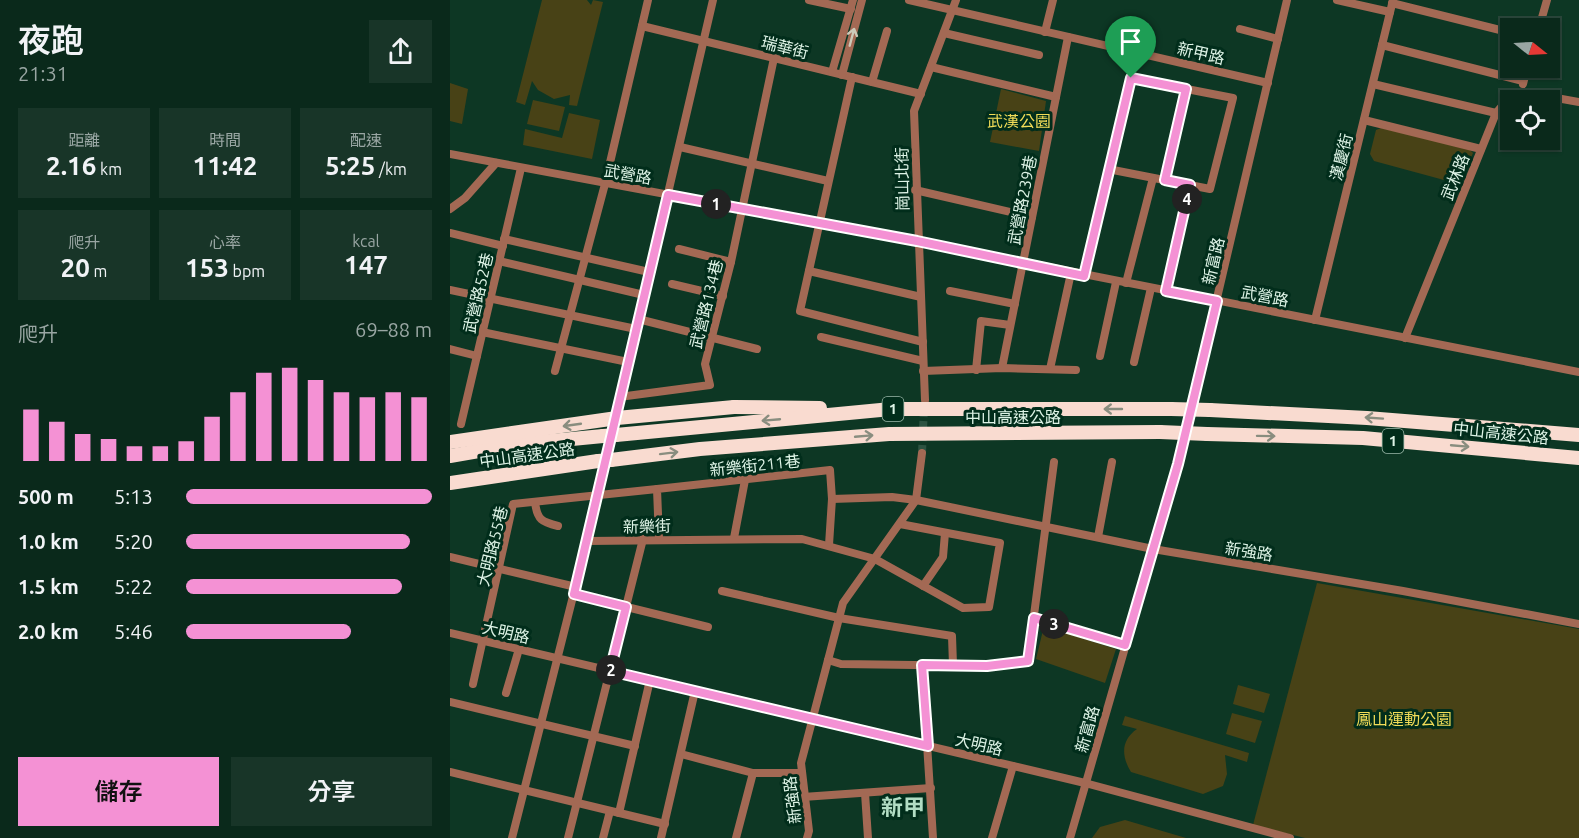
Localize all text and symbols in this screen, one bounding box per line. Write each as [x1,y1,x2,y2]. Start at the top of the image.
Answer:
pin [1105,16,1156,78]
north arrow [1500,18,1560,78]
map controls [1500,18,1560,150]
button: share [369,20,432,83]
text: 夜跑 [18,21,84,58]
icon: arrive [1114,25,1147,58]
one-way arrow [847,28,858,47]
street label: 瑞華街 [760,32,810,62]
street label: 新甲路 [1176,39,1226,67]
text: 21:31 [18,62,68,85]
button: locate [1500,90,1560,150]
park label: 武漢公園 [987,112,1051,130]
text: 距離 [68,131,100,149]
text: 時間 [209,131,241,149]
text: 配速 [350,131,382,149]
street label: 漢慶街 [1326,132,1356,182]
street label: 崗山北街 [892,147,912,211]
text: 2.16 [46,151,96,180]
text: 11:42 [192,151,258,180]
text: 5:25 [325,151,375,180]
street label: 武林路 [1438,151,1472,203]
street label: 武營路239巷 [1004,154,1040,246]
text: km [96,160,122,178]
text: /km [375,160,407,178]
street label: 武營路 [603,161,653,187]
pin: 4 [1172,184,1202,214]
pin: 1 [701,189,731,219]
text: 4 [1182,190,1192,208]
text: 1 [711,195,721,213]
text: kcal [352,232,380,250]
text: 爬升 [68,233,100,251]
text: 心率 [209,233,241,251]
street label: 新富路 [1199,236,1227,286]
text: 147 [344,250,388,279]
street label: 武營路52巷 [460,251,496,335]
text: 20 [61,253,90,282]
text: 153 [185,253,229,282]
street label: 武營路134巷 [686,258,726,350]
text: m [90,262,107,280]
text: bpm [229,262,265,280]
street label: 武營路 [1240,283,1290,309]
text: 69–88 m [355,318,432,341]
text: 爬升 [18,322,58,345]
road number: 1 [882,397,904,421]
one-way arrow [1103,403,1123,415]
street label: 中山高速公路 [965,408,1061,426]
one-way arrow [1365,413,1385,424]
one-way arrow [762,415,781,426]
one-way arrow [563,419,582,430]
street label: 中山高速公路 [1452,419,1550,447]
road number: 1 [1382,429,1404,453]
one-way arrow [853,430,873,441]
one-way arrow [1255,430,1275,442]
street label: 中山高速公路 [478,439,576,471]
one-way arrow [1450,441,1470,452]
one-way arrow [659,447,679,458]
street label: 新樂街211巷 [709,451,801,479]
text: 500 m [18,485,74,508]
text: 5:13 [114,485,153,508]
street label: 大明路55巷 [473,504,511,588]
street label: 新樂街 [623,517,671,535]
text: 1.0 km [18,530,79,553]
text: 5:20 [114,530,153,553]
street label: 新強路 [1224,538,1274,564]
text: 1.5 km [18,575,79,598]
text: 5:22 [114,575,153,598]
pin: 3 [1039,609,1069,639]
text: 3 [1049,615,1059,633]
street label: 大明路 [481,618,531,646]
text: 2.0 km [18,620,79,643]
text: 5:46 [114,620,153,643]
pin: 2 [596,655,626,685]
text: 2 [606,661,616,679]
street label: 新富路 [1072,703,1102,755]
park label: 鳳山運動公園 [1356,710,1452,728]
street label: 大明路 [954,730,1004,758]
button: 儲存 [18,757,219,826]
button: 分享 [231,757,432,826]
street label: 新強路 [780,775,804,825]
district label: 新甲 [881,794,925,819]

